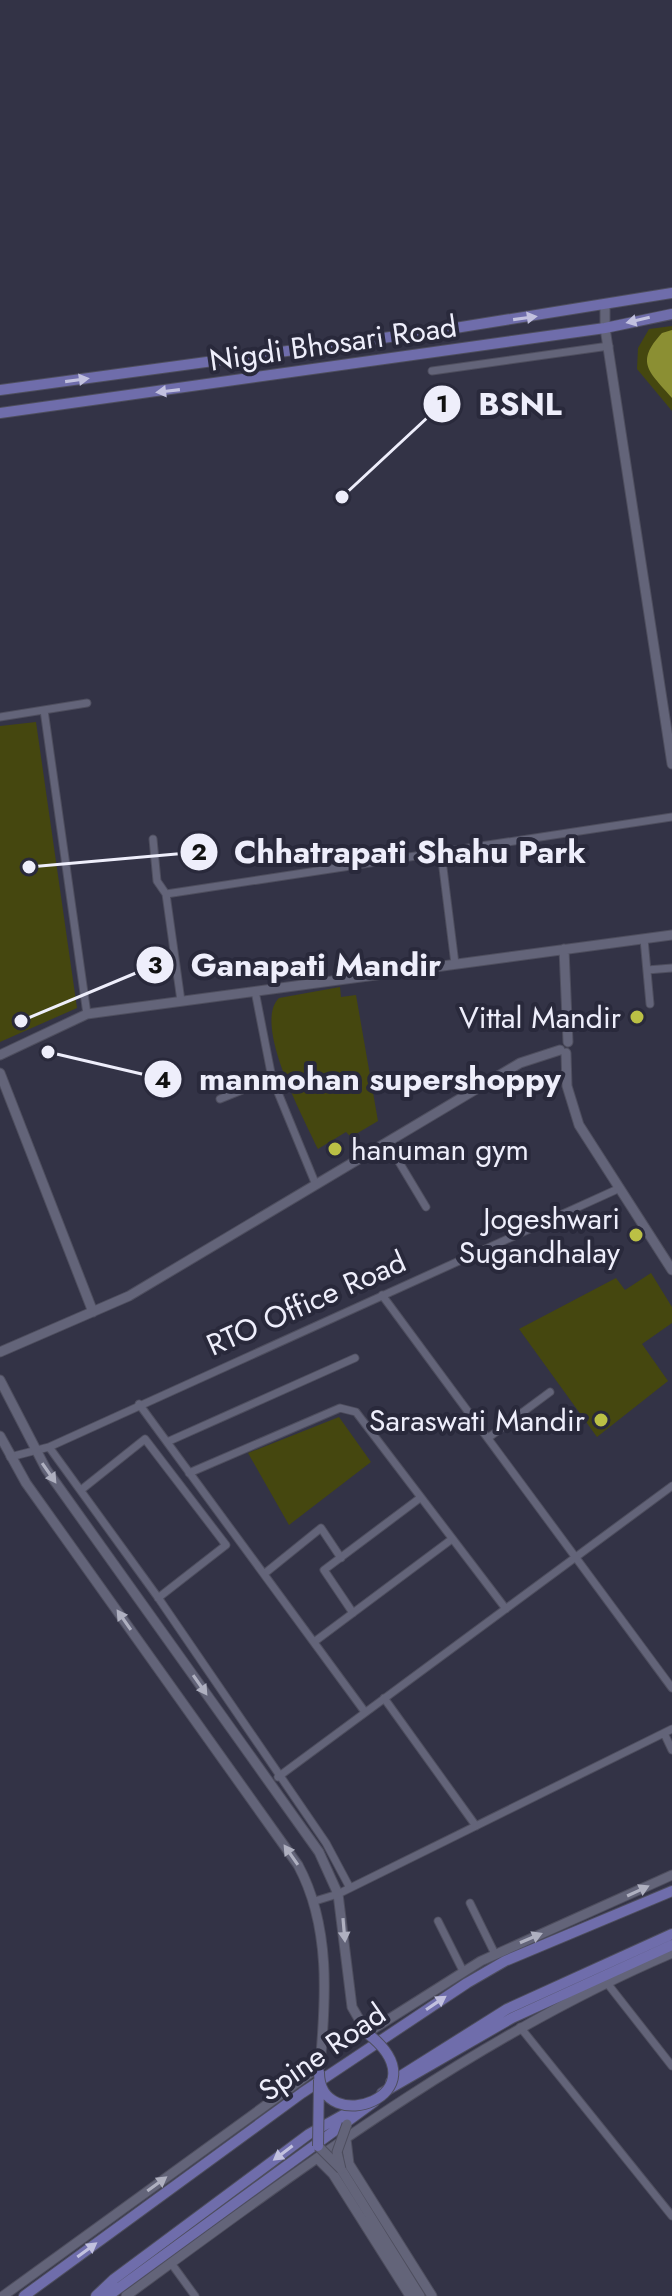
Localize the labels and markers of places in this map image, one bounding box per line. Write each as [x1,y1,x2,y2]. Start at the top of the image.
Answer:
callout: BSNL [422,376,578,432]
callout: Chhatrapati Shahu Park [179,824,602,880]
callout: Ganapati Mandir [135,937,457,993]
place label: Vittal Mandir [459,996,622,1039]
marker: Vittal Mandir [628,1008,646,1026]
callout: manmohan supershoppy [143,1051,577,1107]
place label: hanuman gym [351,1128,529,1171]
marker: hanuman gym [326,1140,344,1158]
place label: Jogeshwari Sugandhalay [459,1197,621,1274]
marker: Jogeshwari Sugandhalay [627,1226,645,1244]
place label: Saraswati Mandir [369,1399,586,1442]
marker: Saraswati Mandir [592,1411,610,1429]

